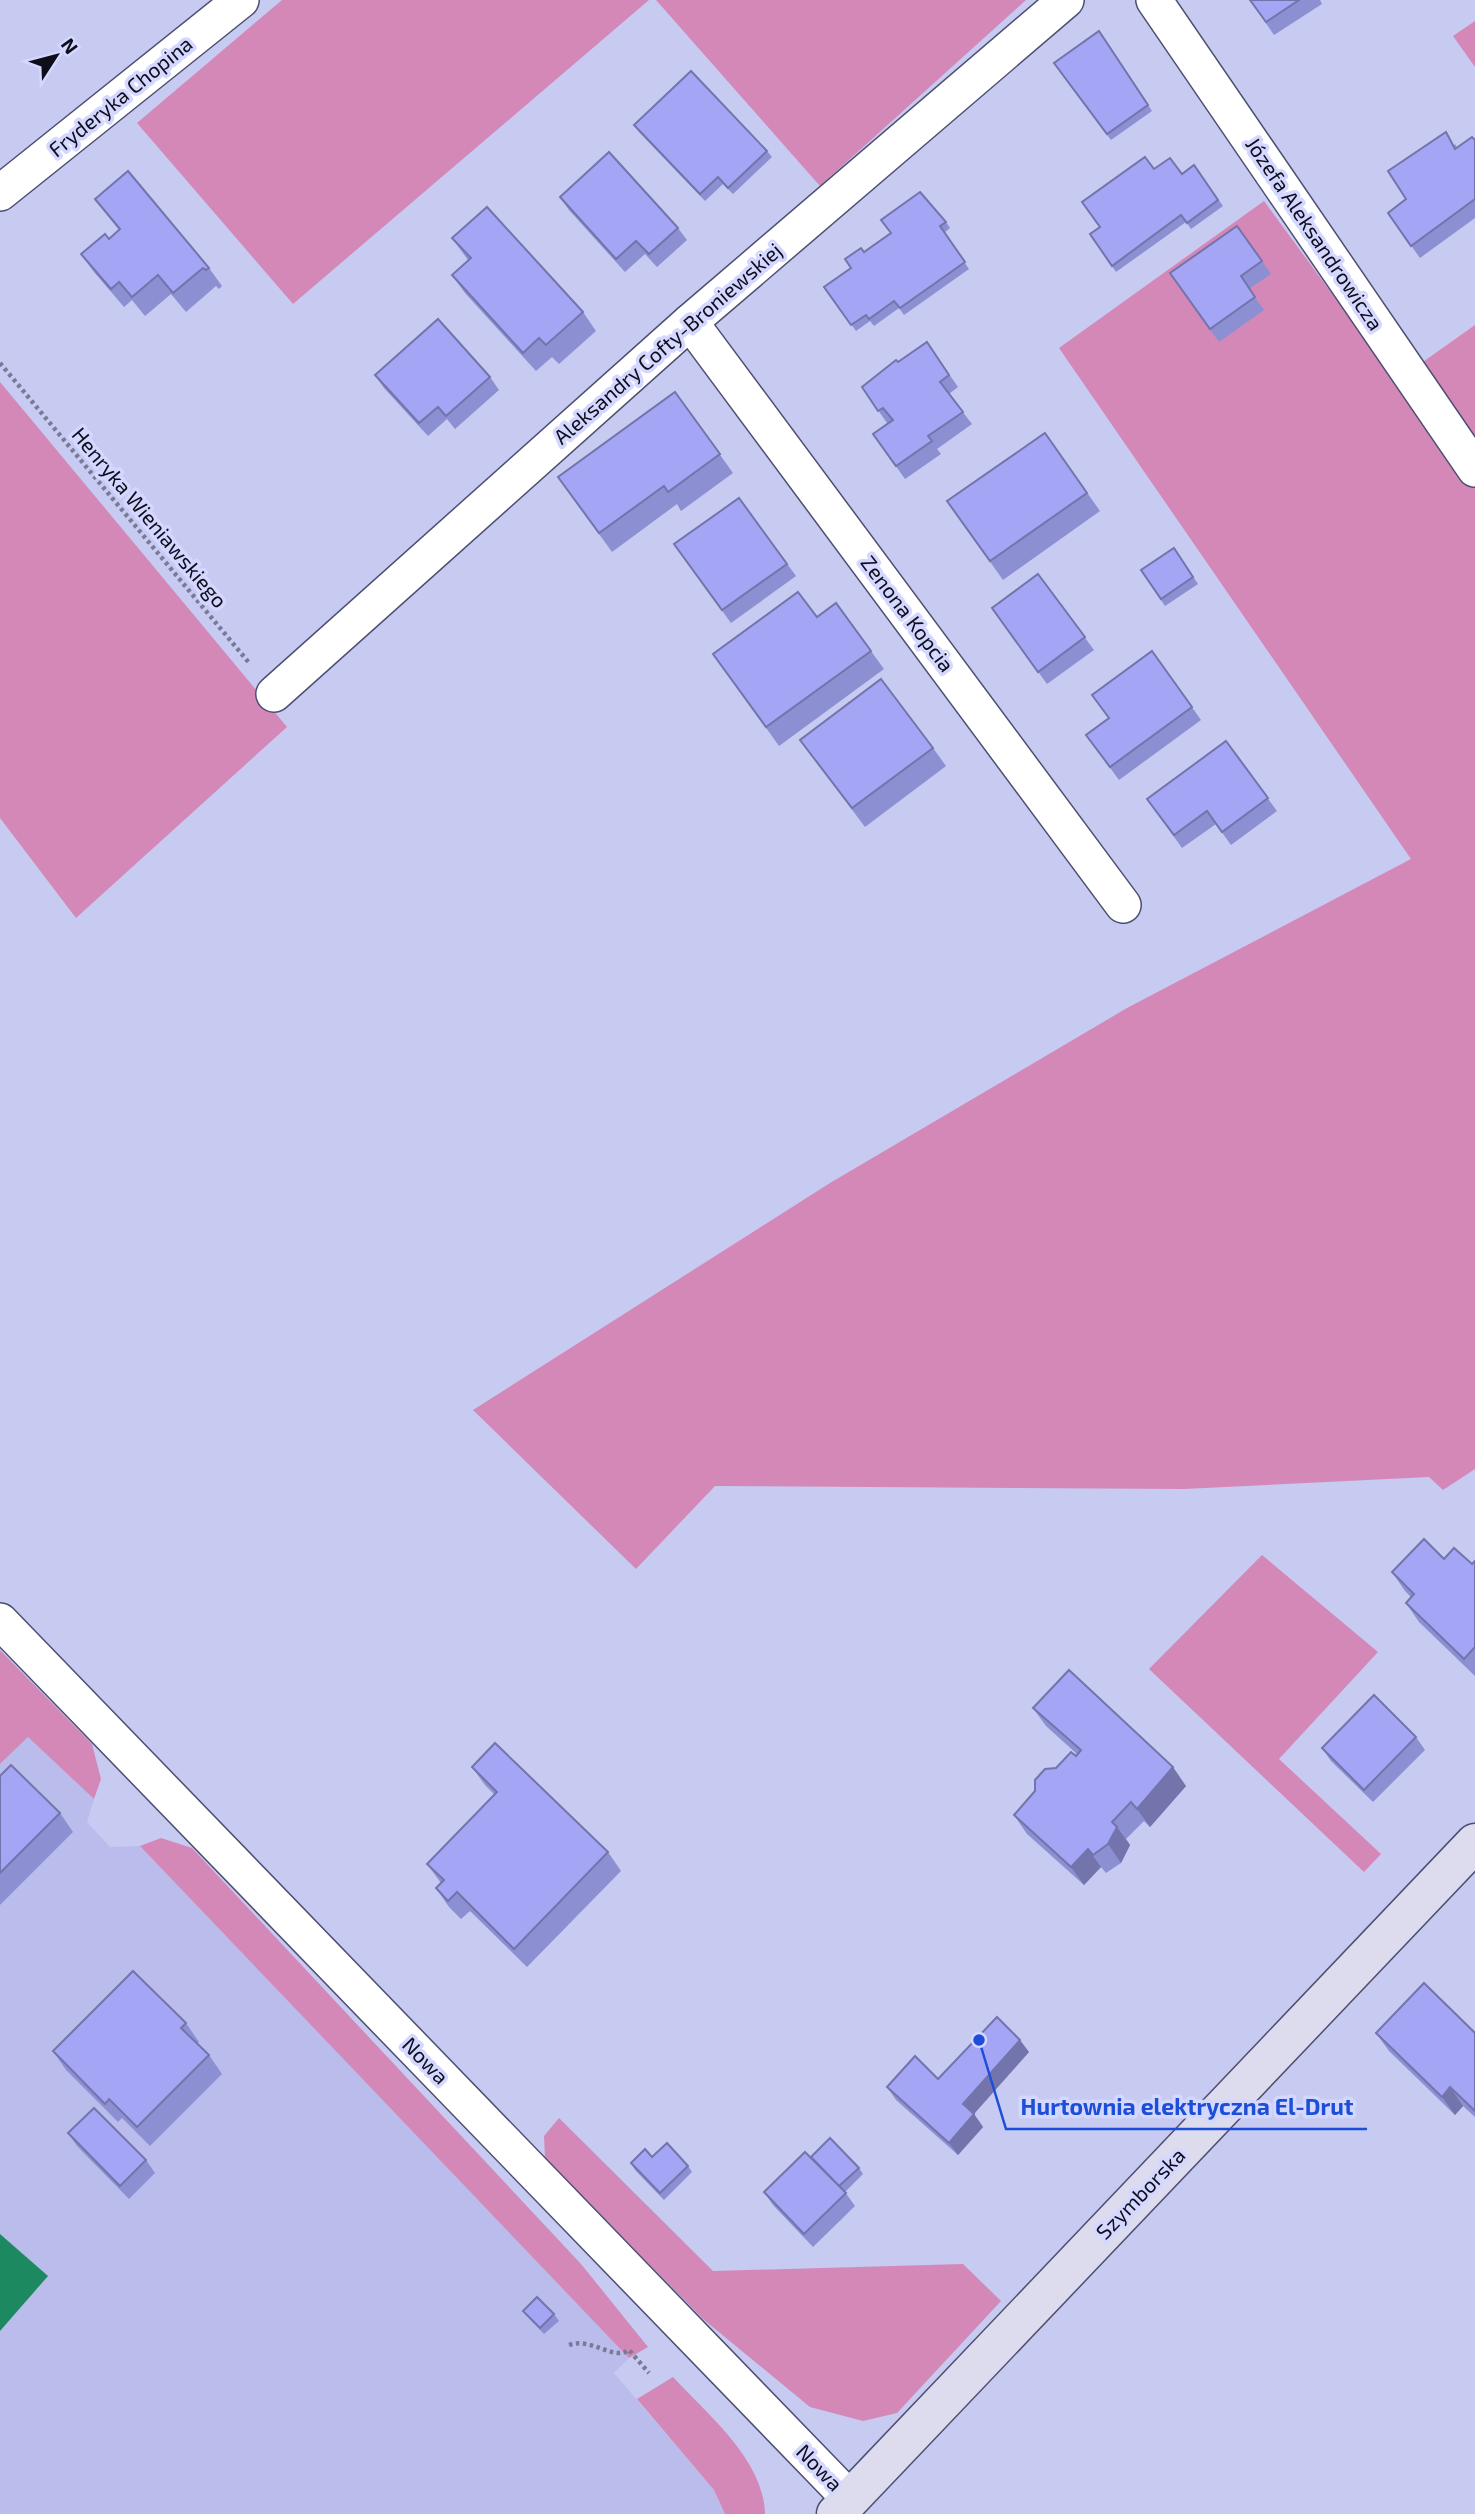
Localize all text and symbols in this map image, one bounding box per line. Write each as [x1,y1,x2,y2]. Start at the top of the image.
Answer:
north arrow [21,21,91,91]
street label: Fryderyka Chopina [43,30,197,161]
text: N [57,33,83,58]
street label: Józefa Aleksandrowicza [1241,132,1389,334]
street label: Aleksandry Cofty-Broniewskiej [548,237,787,450]
street label: Henryka Wieniawskiego [67,422,233,612]
street label: Zenona Kopcia [856,550,960,676]
street label: Nowa [398,2031,454,2089]
callout: Hurtownia elektryczna El-Drut [1006,2085,1367,2129]
text: Hurtownia elektryczna El-Drut [1021,2092,1353,2120]
street label: Szymborska [1090,2142,1190,2244]
street label: Nowa [792,2438,848,2496]

